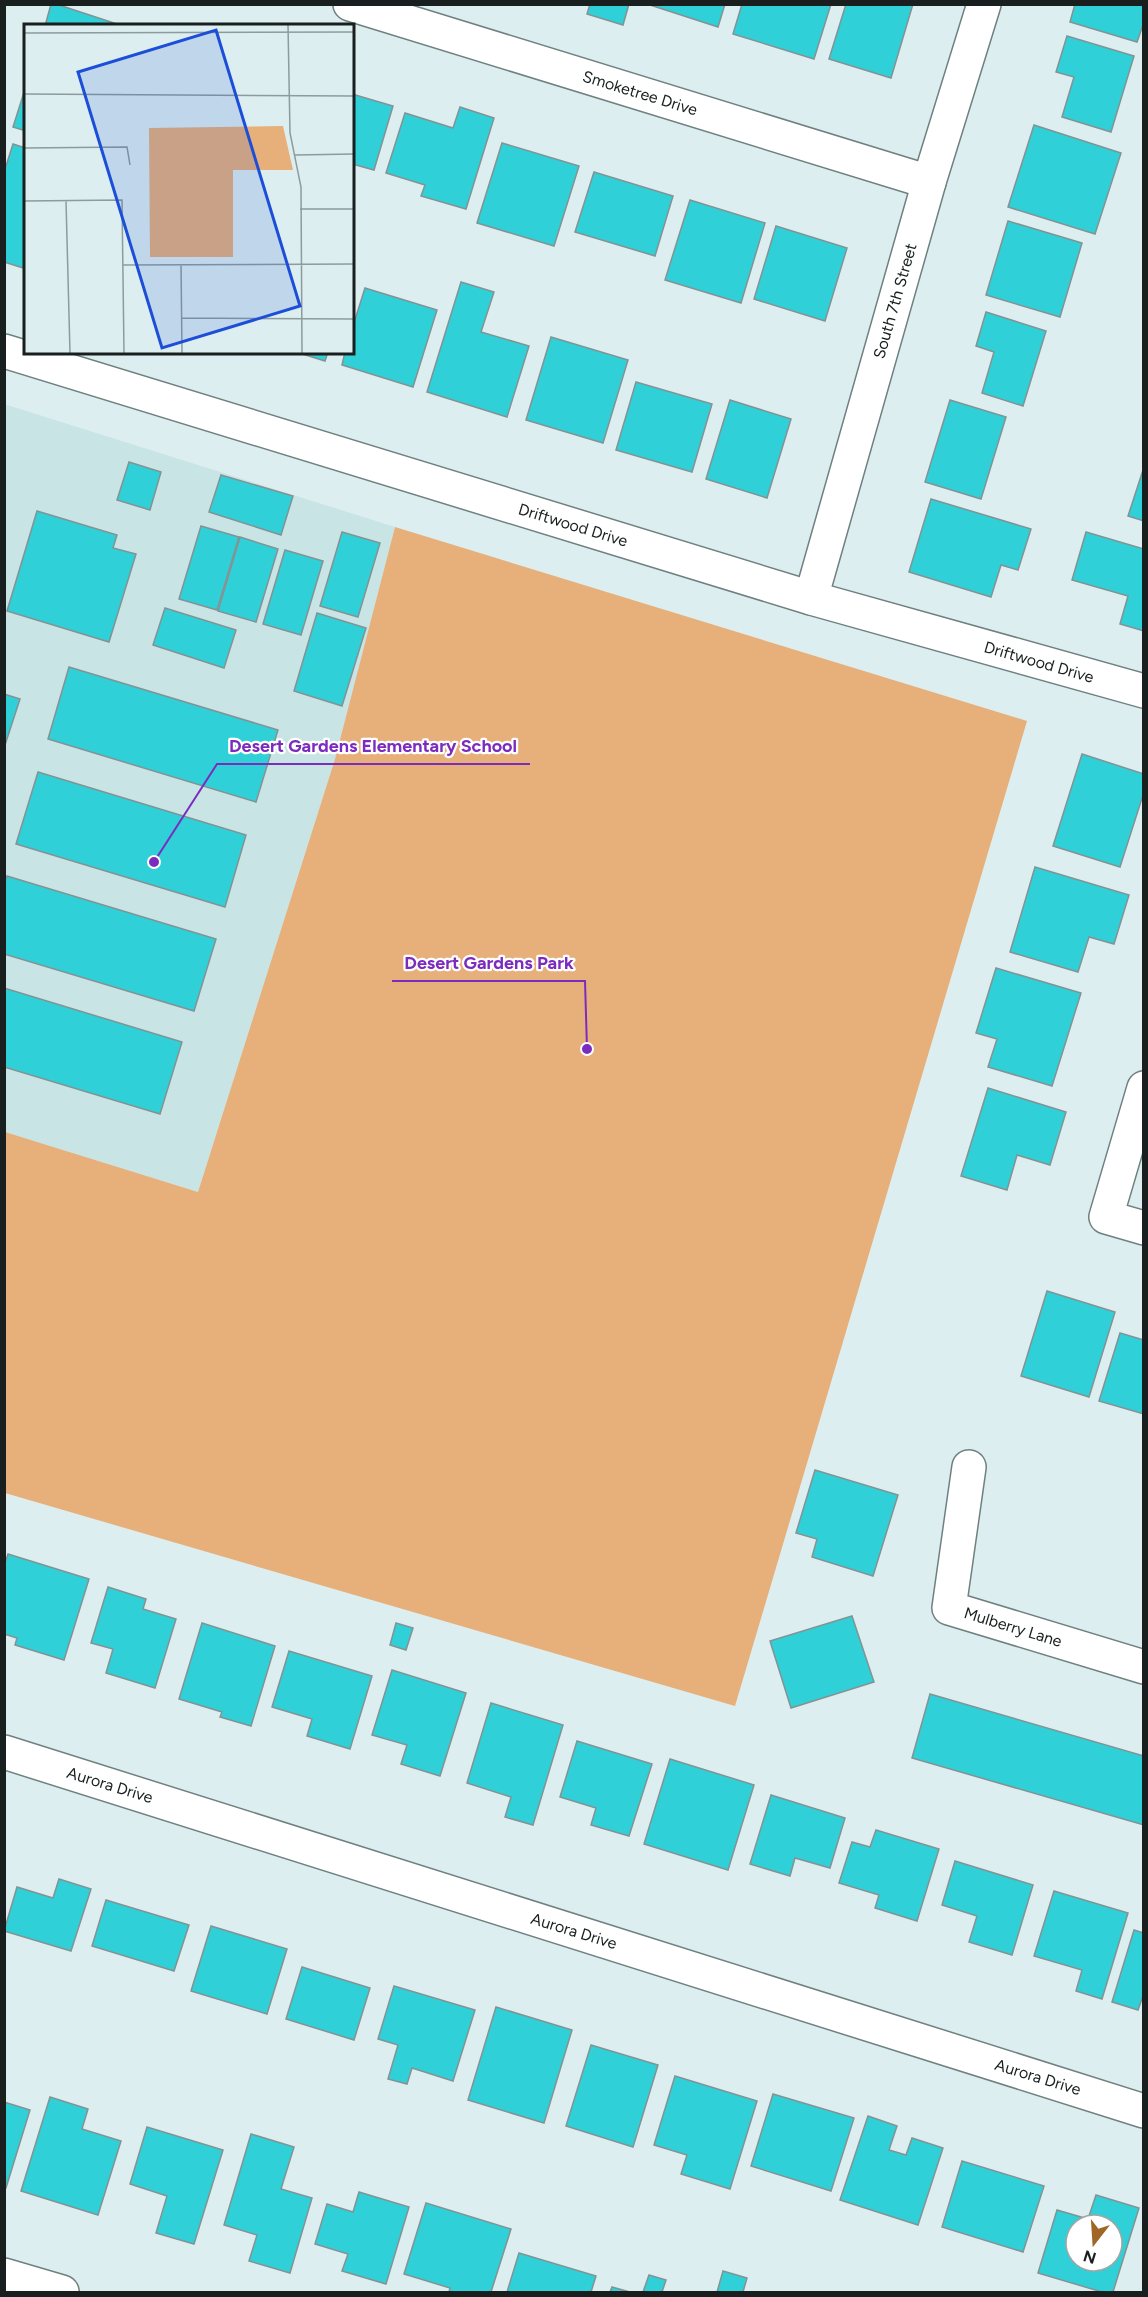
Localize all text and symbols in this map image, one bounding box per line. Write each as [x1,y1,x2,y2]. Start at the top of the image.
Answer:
inset map [24,24,354,354]
street label: Smoketree Drive [580,67,700,120]
street label: South 7th Street [869,241,921,361]
street label: Driftwood Drive [516,499,630,551]
street label: Driftwood Drive [982,637,1096,687]
callout: Desert Gardens Elementary School [217,728,530,764]
text: Desert Gardens Elementary School [229,735,517,757]
callout: Desert Gardens Park [392,945,585,981]
text: Desert Gardens Park [404,952,574,974]
street label: Mulberry Lane [962,1603,1065,1651]
street label: Aurora Drive [65,1763,156,1807]
street label: Aurora Drive [529,1909,620,1953]
street label: Aurora Drive [993,2055,1084,2099]
north arrow [1064,2213,1124,2273]
text: N [1081,2246,1098,2268]

